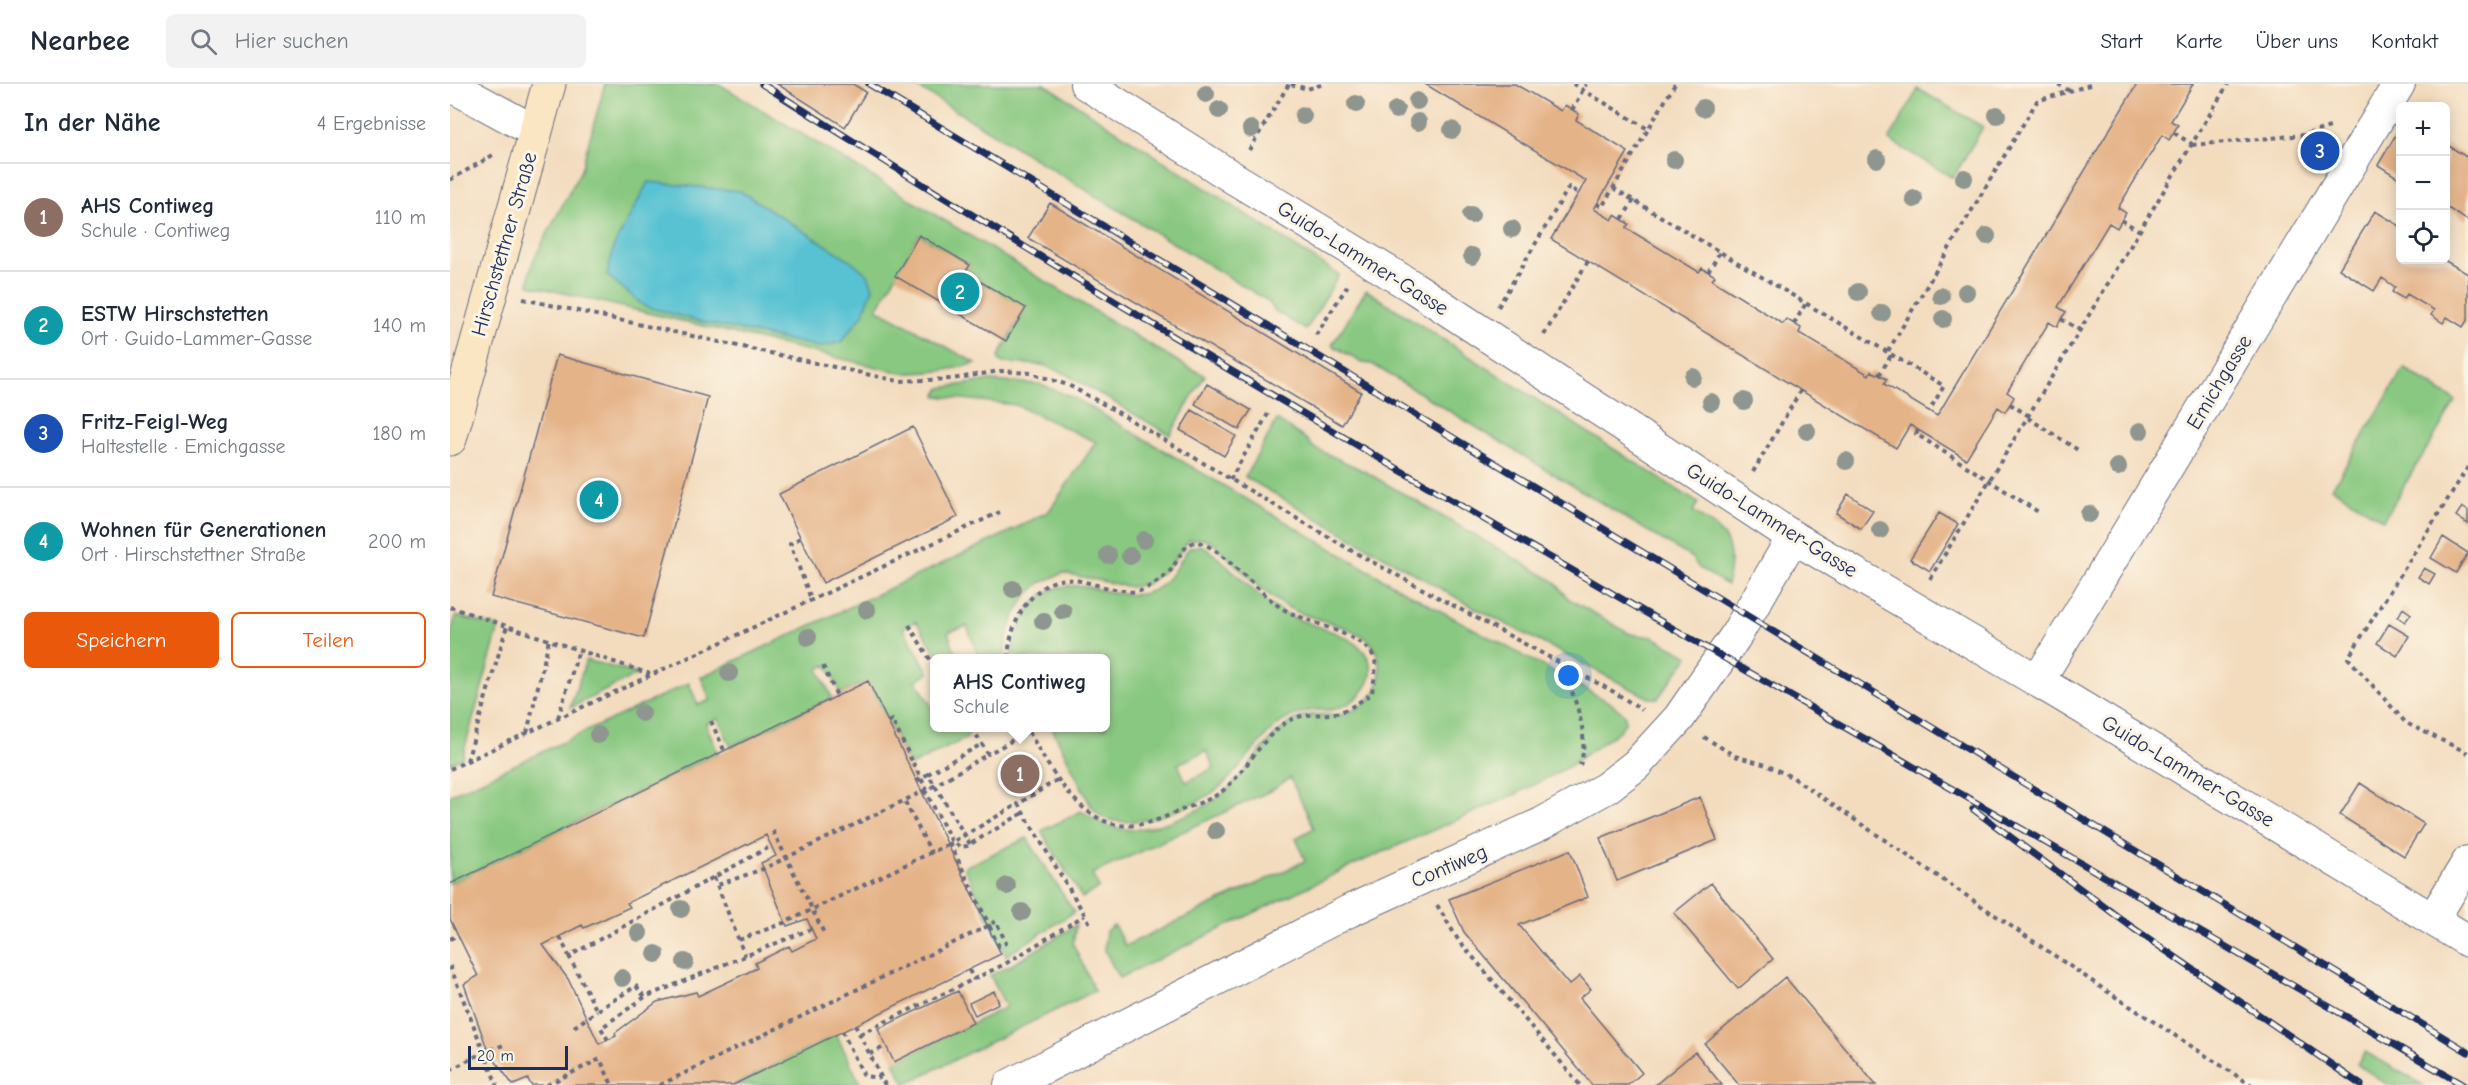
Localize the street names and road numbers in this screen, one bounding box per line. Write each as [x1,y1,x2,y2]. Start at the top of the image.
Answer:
street label: Hirschstettner Straße [466,149,542,339]
street label: Guido-Lammer-Gasse [1273,196,1453,320]
street label: Emichgasse [2181,330,2257,434]
street label: Guido-Lammer-Gasse [1682,458,1862,582]
street label: Guido-Lammer-Gasse [2097,710,2279,832]
street label: Contiweg [1407,839,1491,893]

